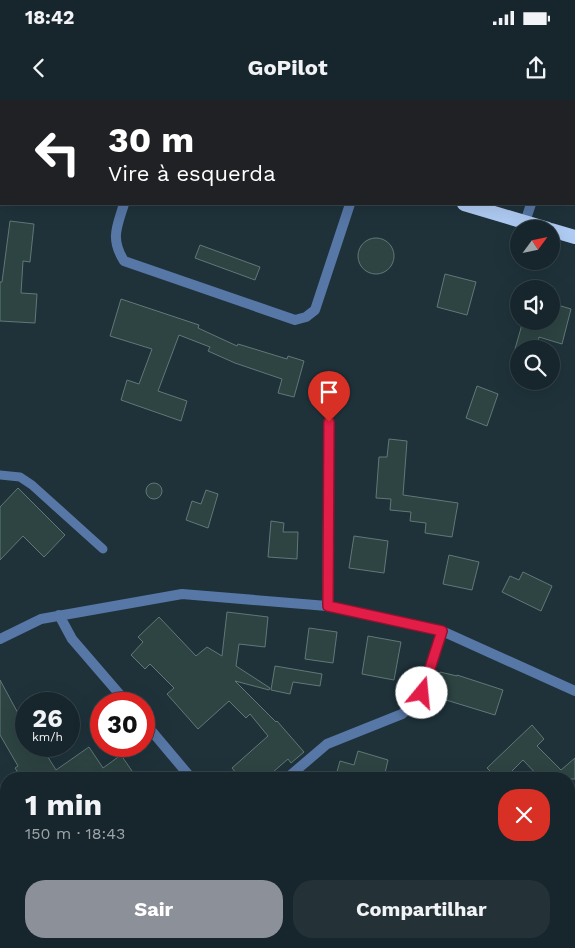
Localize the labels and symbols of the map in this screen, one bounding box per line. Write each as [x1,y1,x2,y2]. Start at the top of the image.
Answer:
north arrow [510,220,560,270]
pin [308,371,350,422]
position arrow [395,666,447,718]
speed limit sign: 30 [90,692,155,757]

